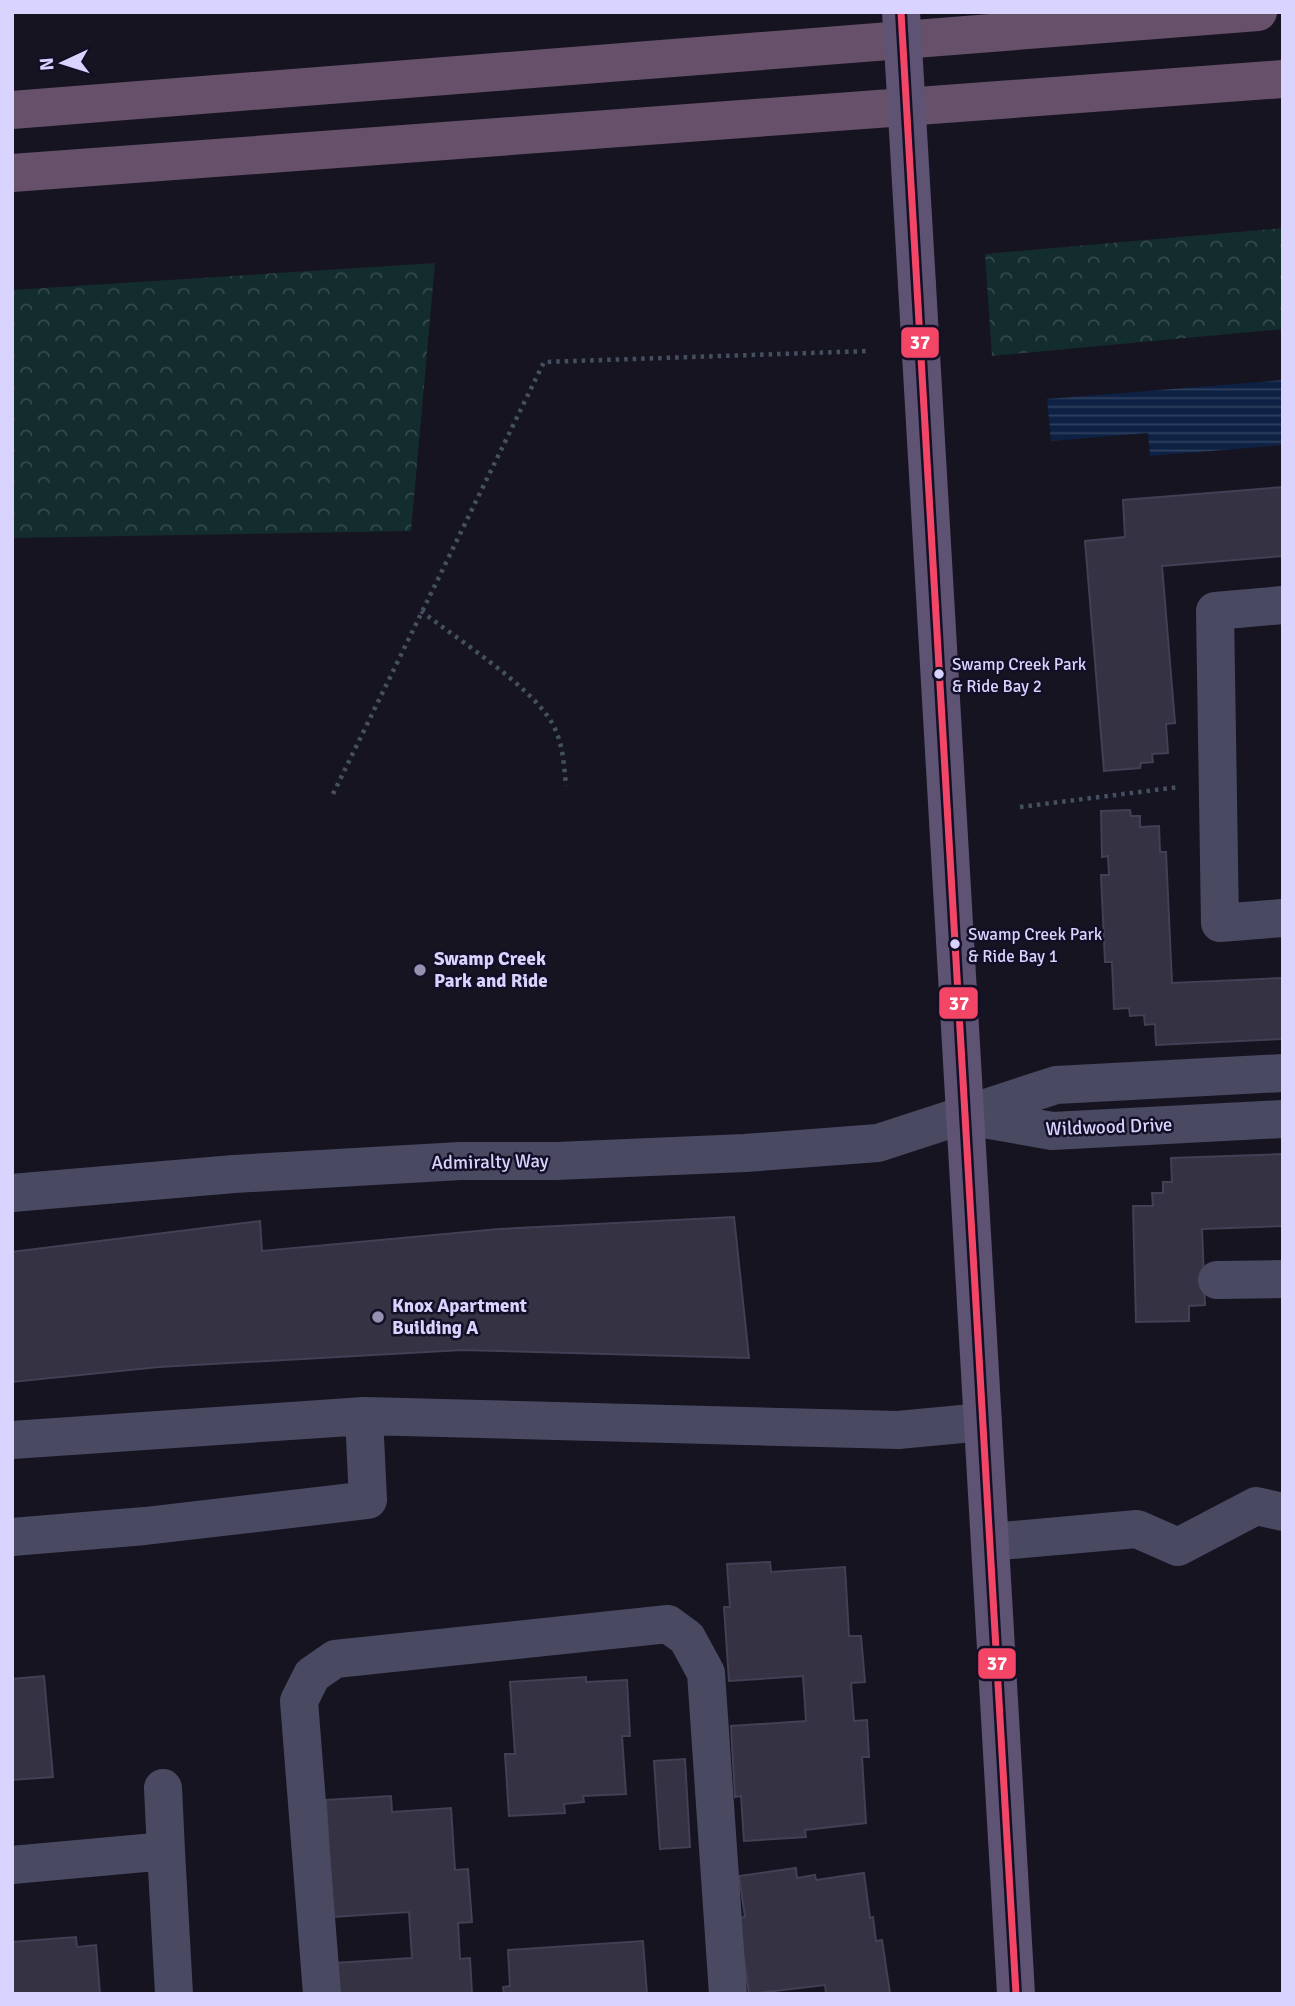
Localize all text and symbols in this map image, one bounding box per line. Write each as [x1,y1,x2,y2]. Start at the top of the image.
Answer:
north arrow [28,28,98,98]
text: N [35,57,59,72]
line badge: 37 [900,326,940,359]
text: 37 [910,331,930,355]
place label: Swamp Creek Park & Ride Bay 2 [952,654,1087,697]
marker: Swamp Creek Park & Ride Bay 2 [932,667,946,681]
place label: Swamp Creek Park & Ride Bay 1 [968,924,1103,967]
marker: Swamp Creek Park & Ride Bay 1 [948,937,962,951]
place label: Swamp Creek Park and Ride [434,947,548,993]
marker: Swamp Creek Park and Ride [412,962,428,978]
line badge: 37 [938,986,979,1020]
text: 37 [949,992,969,1016]
street label: Wildwood Drive [1045,1113,1173,1141]
street label: Admiralty Way [431,1149,549,1175]
place label: Knox Apartment Building A [392,1294,527,1340]
marker: Knox Apartment Building A [370,1309,386,1325]
line badge: 37 [977,1647,1017,1680]
text: 37 [987,1652,1007,1676]

